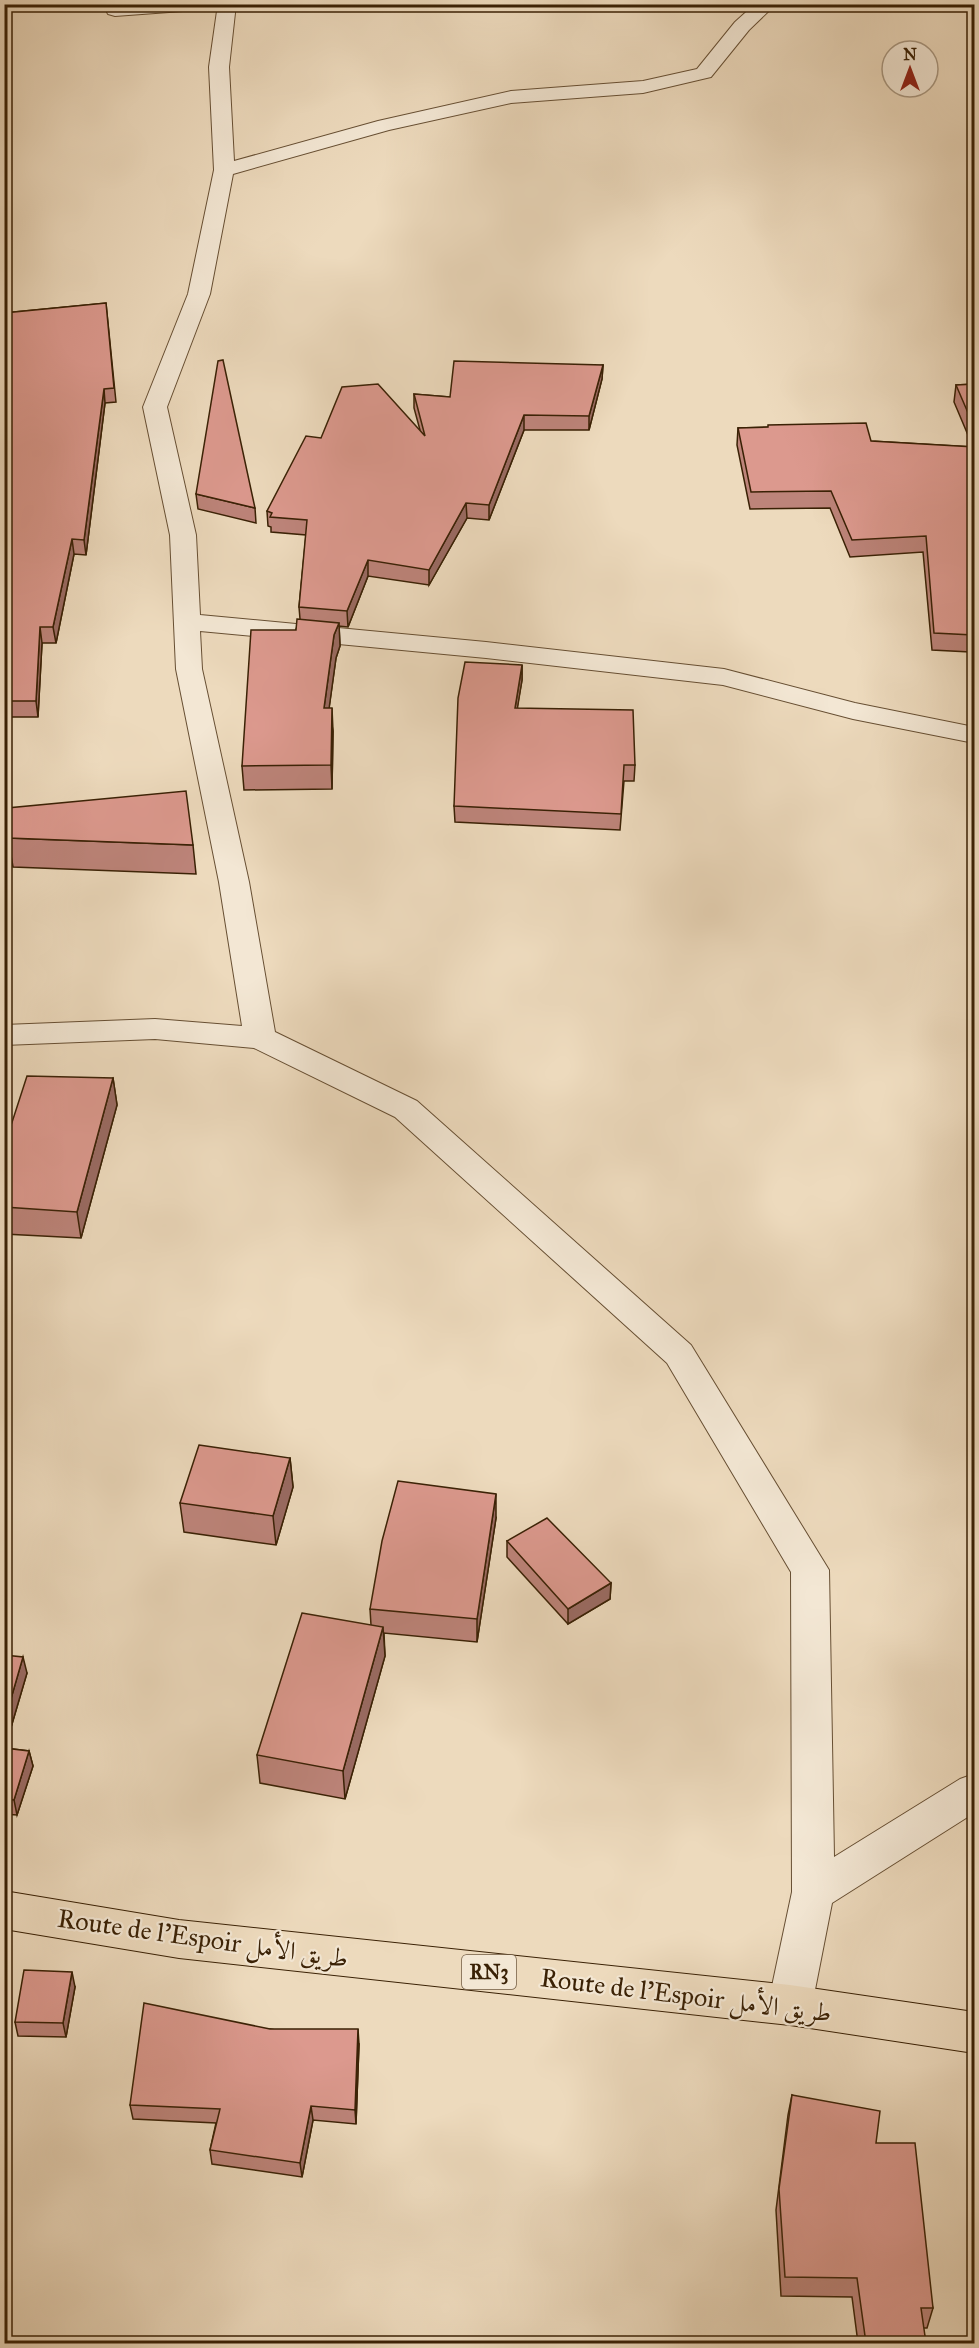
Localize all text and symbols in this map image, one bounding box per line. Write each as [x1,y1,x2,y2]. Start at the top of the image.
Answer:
north arrow [880,39,940,99]
text: N [903,45,917,64]
street label: Route de l’Espoir طريق الأمل [55,1900,351,1976]
road number: RN3 [462,1955,516,1989]
street label: Route de l’Espoir طريق الأمل [538,1959,834,2031]

